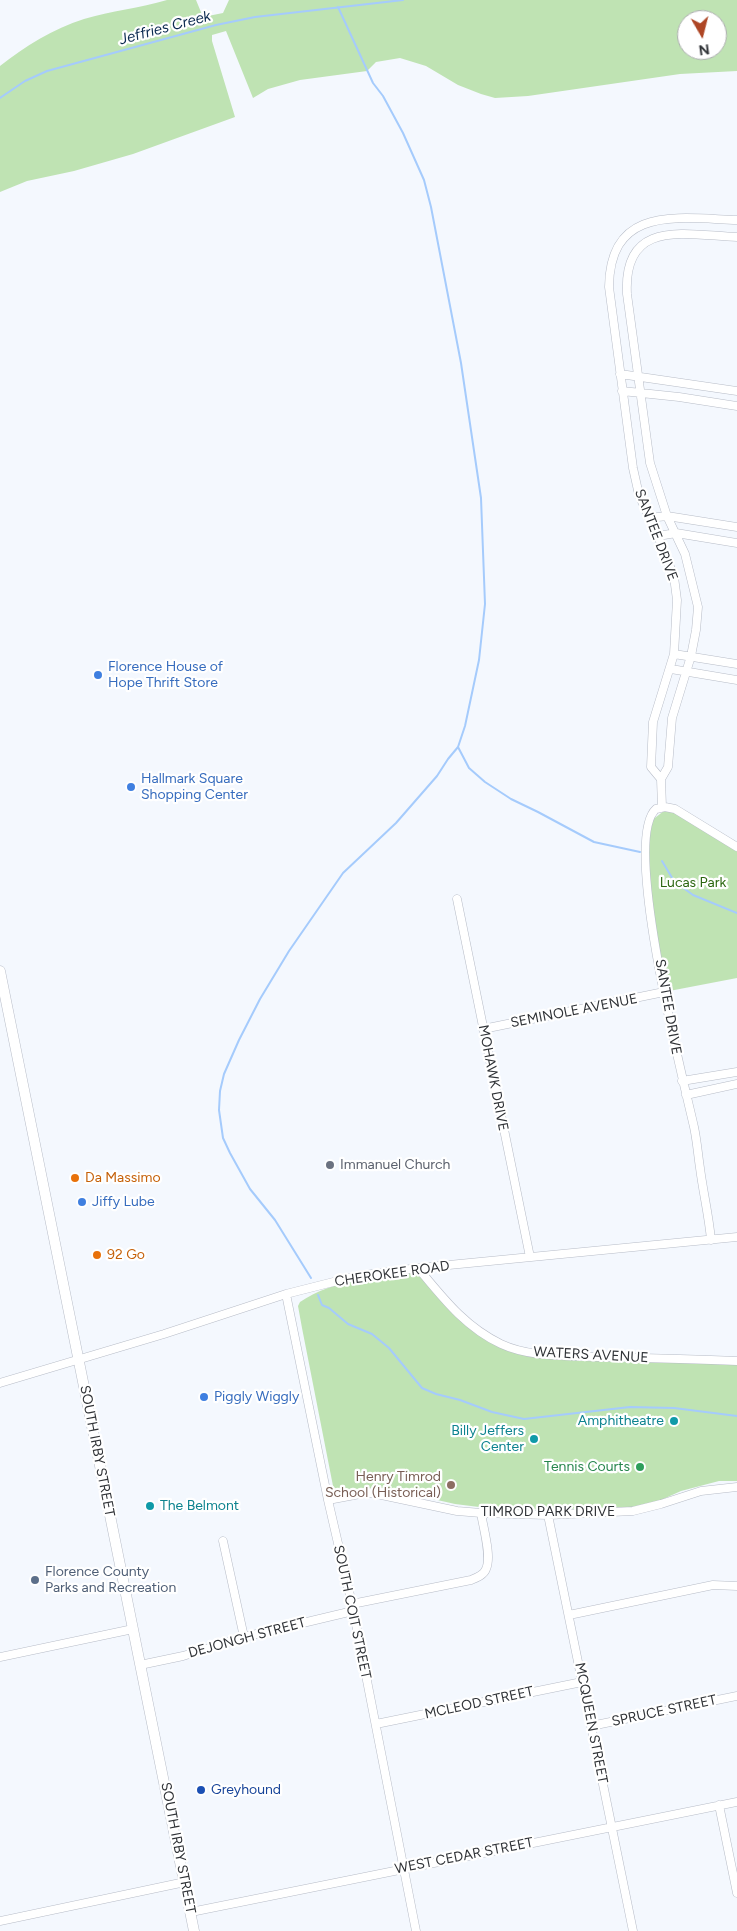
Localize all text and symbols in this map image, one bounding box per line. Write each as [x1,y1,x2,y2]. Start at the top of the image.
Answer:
water label: Jeffries Creek [117,7,213,49]
north arrow [677,10,727,60]
text: N [697,40,711,59]
street label: SANTEE DRIVE [631,487,681,583]
place label: Florence House of Hope Thrift Store [108,659,223,692]
marker: Florence House of Hope Thrift Store [92,669,104,681]
place label: Hallmark Square Shopping Center [141,771,248,804]
marker: Hallmark Square Shopping Center [125,781,137,793]
park label: Lucas Park [660,875,726,891]
street label: SANTEE DRIVE [651,958,685,1056]
street label: SEMINOLE AVENUE [509,990,639,1032]
street label: MOHAWK DRIVE [474,1023,512,1133]
place label: Immanuel Church [340,1157,450,1173]
marker: Immanuel Church [324,1159,336,1171]
place label: Da Massimo [85,1170,161,1186]
marker: Da Massimo [69,1172,81,1184]
place label: Jiffy Lube [92,1194,155,1210]
marker: Jiffy Lube [76,1196,88,1208]
place label: 92 Go [107,1247,145,1263]
marker: 92 Go [91,1249,103,1261]
street label: CHEROKEE ROAD [333,1258,451,1290]
street label: WATERS AVENUE [533,1344,649,1366]
street label: SOUTH IRBY STREET [76,1384,118,1518]
place label: Piggly Wiggly [214,1389,299,1405]
marker: Piggly Wiggly [198,1391,210,1403]
place label: Amphitheatre [578,1413,664,1429]
marker: Amphitheatre [668,1415,680,1427]
place label: Billy Jeffers Center [451,1423,524,1455]
marker: Billy Jeffers Center [528,1433,540,1445]
place label: Tennis Courts [544,1459,630,1475]
marker: Tennis Courts [634,1461,646,1473]
place label: Henry Timrod School (Historical) [325,1469,441,1501]
marker: Henry Timrod School (Historical) [445,1479,457,1491]
place label: The Belmont [160,1498,239,1514]
marker: The Belmont [144,1500,156,1512]
street label: TIMROD PARK DRIVE [481,1504,615,1520]
street label: SOUTH COIT STREET [330,1544,374,1680]
place label: Florence County Parks and Recreation [45,1564,176,1596]
marker: Florence County Parks and Recreation [29,1574,41,1586]
street label: DEJONGH STREET [186,1614,308,1662]
street label: MCQUEEN STREET [571,1661,611,1785]
street label: MCLEOD STREET [423,1683,535,1723]
street label: SPRUCE STREET [610,1692,718,1730]
street label: SOUTH IRBY STREET [157,1781,199,1915]
place label: Greyhound [211,1782,281,1798]
marker: Greyhound [195,1784,207,1796]
street label: WEST CEDAR STREET [393,1834,535,1878]

